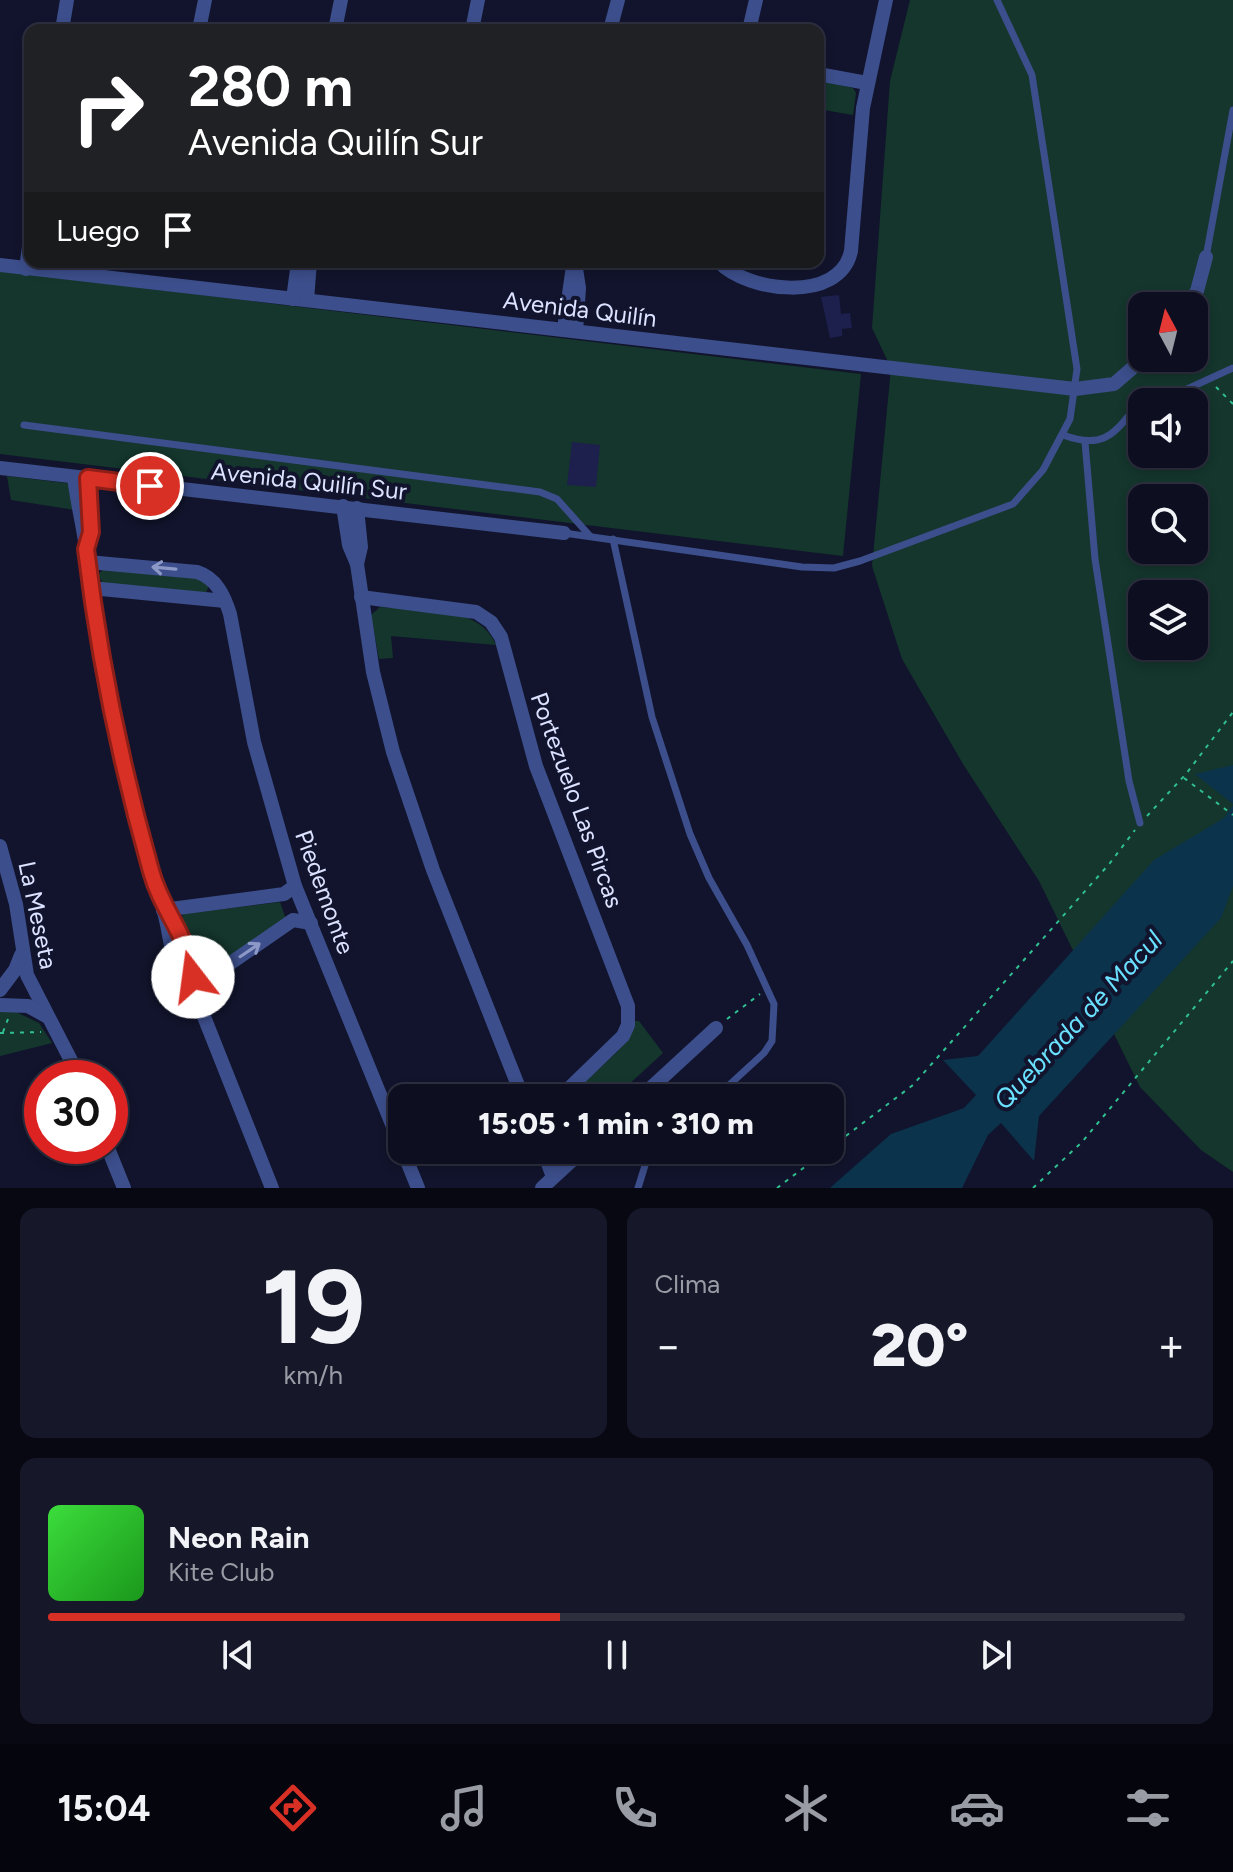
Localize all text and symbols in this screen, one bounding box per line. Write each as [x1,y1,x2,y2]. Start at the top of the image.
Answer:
text: 280 m [188,53,353,120]
icon: right [56,56,160,160]
text: Avenida Quilín Sur [188,121,483,164]
icon: arrive [156,208,200,252]
text: Luego [56,212,140,249]
street label: Avenida Quilín [502,285,658,333]
north arrow [1128,292,1208,372]
map controls [1128,292,1208,660]
button: sound [1128,388,1208,468]
pin [116,452,184,520]
street label: Avenida Quilín Sur [210,456,408,506]
icon: arrive [128,464,172,508]
button: search [1128,484,1208,564]
one-way arrow [151,560,178,575]
button: layers [1128,580,1208,660]
street label: Portezuelo Las Pircas [525,688,629,912]
street label: Piedemonte [289,826,361,958]
street label: La Meseta [12,858,64,972]
water label: Quebrada de Macul [987,924,1169,1116]
position arrow [151,935,235,1019]
one-way arrow [239,942,261,958]
speed limit sign: 30 [24,1060,128,1164]
text: 15:05 · 1 min · 310 m [478,1105,754,1142]
text: 19 [261,1244,365,1369]
text: Clima [655,1268,720,1300]
text: 20° [871,1309,968,1381]
text: − [655,1319,682,1372]
text: + [1158,1319,1185,1372]
text: km/h [284,1359,343,1391]
text: Neon Rain [168,1519,310,1556]
text: Kite Club [168,1556,274,1588]
icon: previous [216,1633,260,1677]
icon: pause [595,1633,639,1677]
icon: next [974,1633,1018,1677]
icon: directions [265,1780,321,1836]
icon: music [436,1780,492,1836]
icon: phone [607,1780,663,1836]
icon: climate [778,1780,834,1836]
icon: car [949,1780,1005,1836]
icon: filters [1120,1780,1176,1836]
text: 15:04 [57,1787,150,1830]

